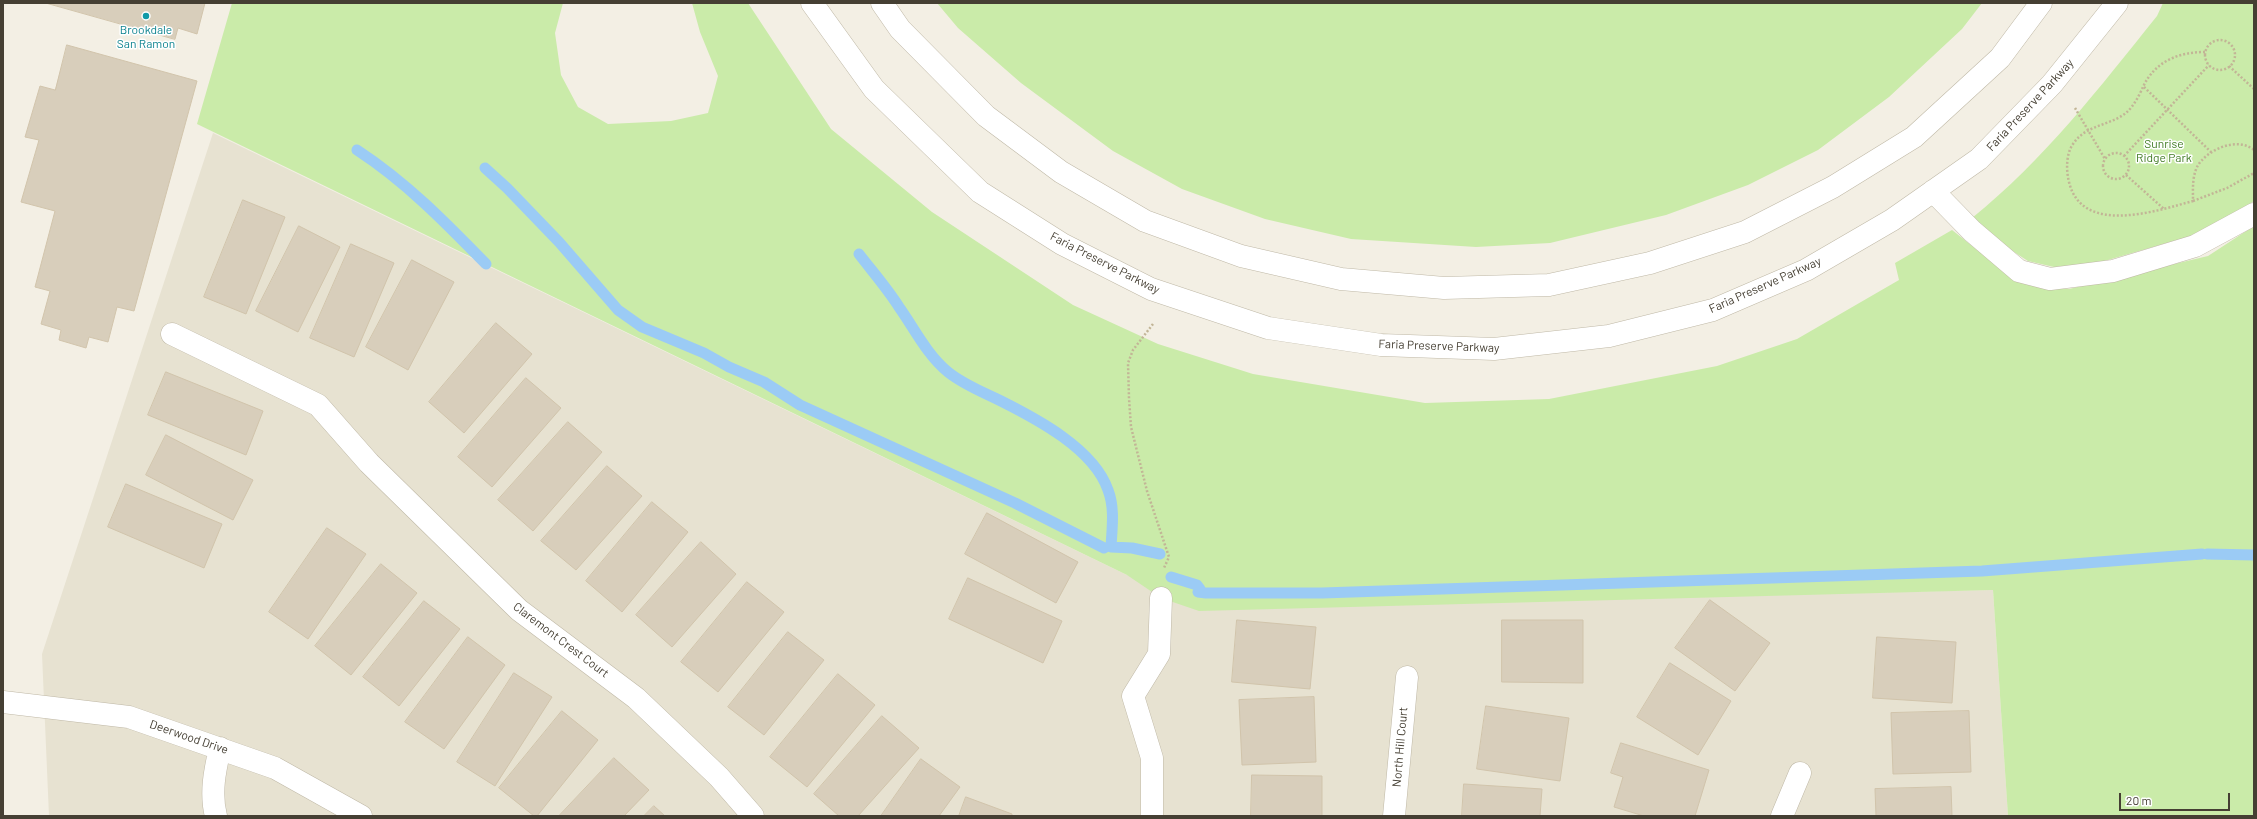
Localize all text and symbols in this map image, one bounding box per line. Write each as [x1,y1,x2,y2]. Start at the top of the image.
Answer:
marker: Brookdale San Ramon [141,11,151,21]
place label: Brookdale San Ramon [117,23,175,51]
street label: Faria Preserve Parkway [1983,56,2077,154]
park label: Sunrise Ridge Park [2136,137,2192,165]
street label: Faria Preserve Parkway [1048,229,1162,297]
street label: Faria Preserve Parkway [1707,254,1823,316]
street label: Faria Preserve Parkway [1378,337,1500,355]
street label: Claremont Crest Court [510,599,612,681]
street label: North Hill Court [1389,706,1411,788]
street label: Deerwood Drive [148,717,230,757]
scale bar [2121,785,2232,811]
text: 20 m [2126,793,2152,807]

